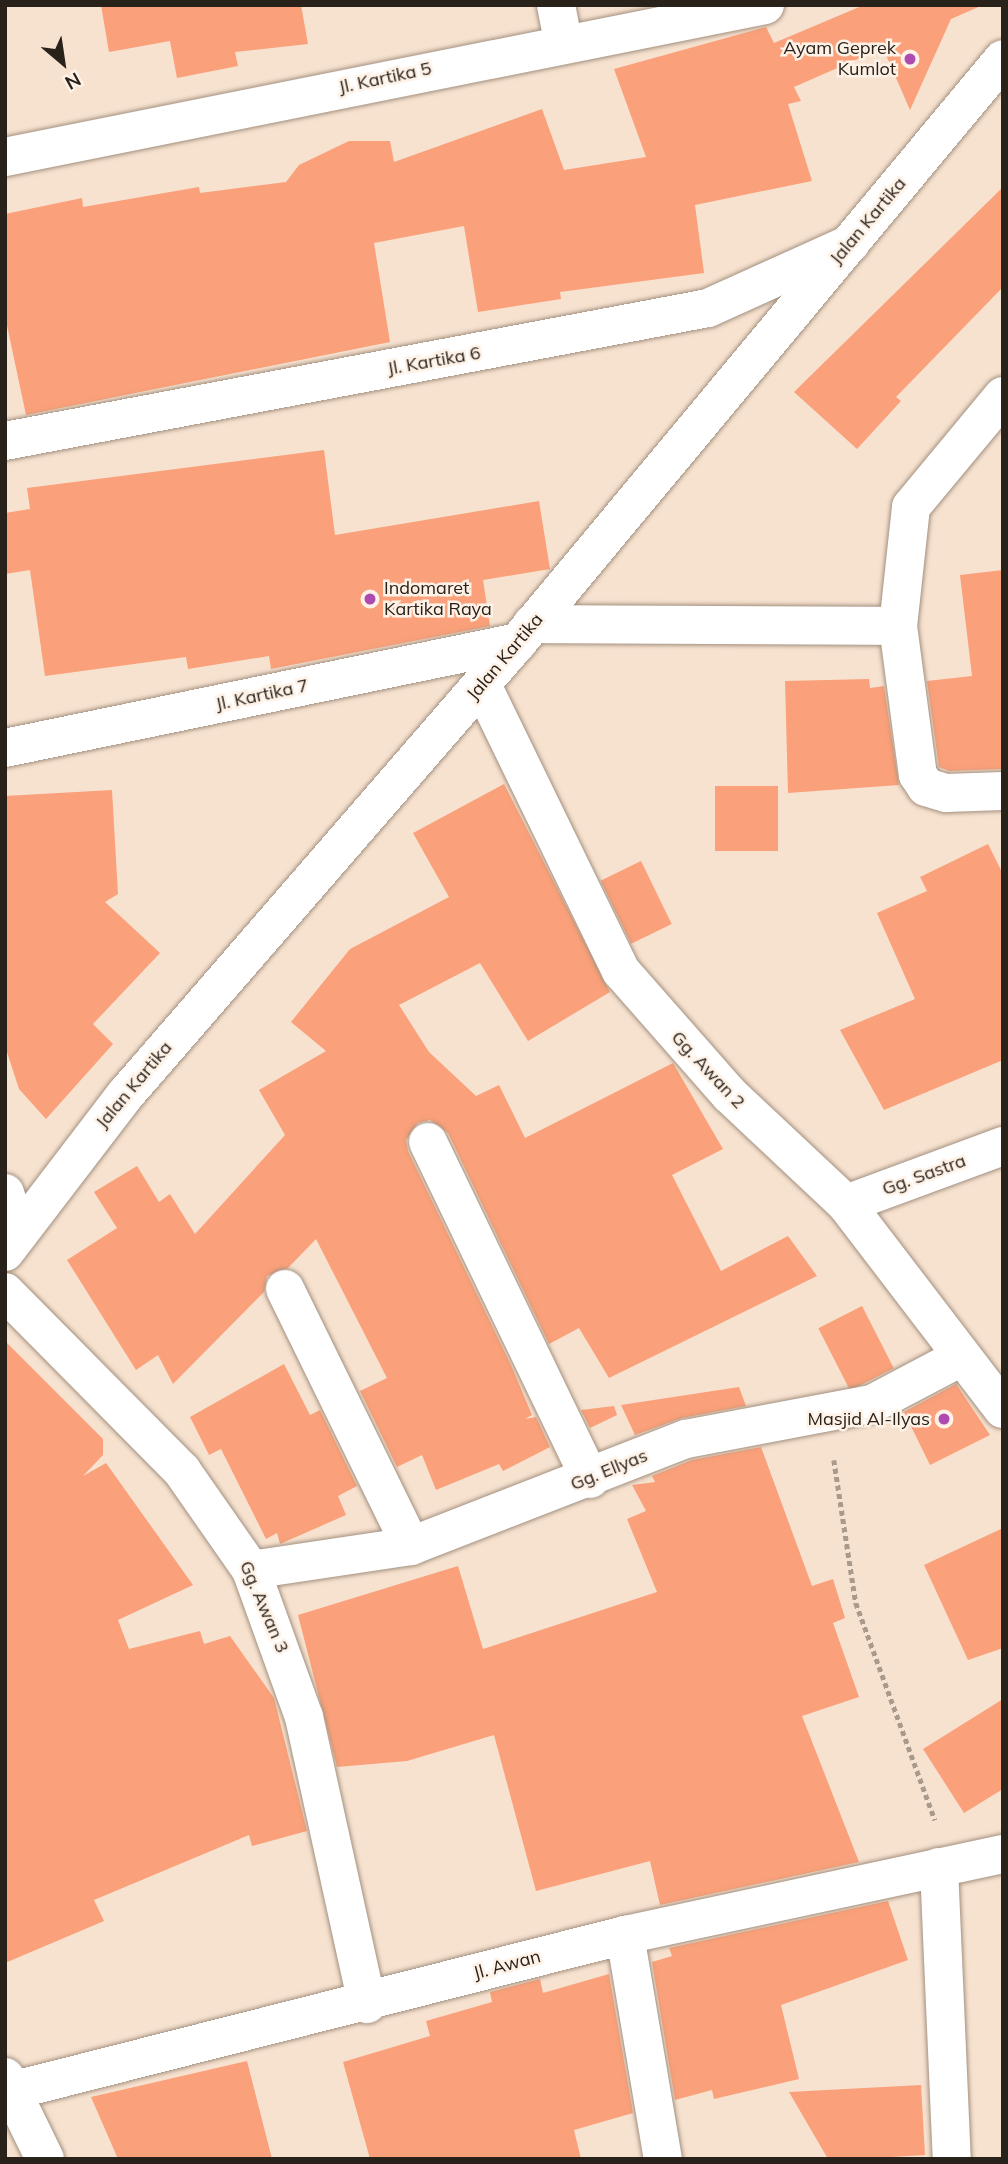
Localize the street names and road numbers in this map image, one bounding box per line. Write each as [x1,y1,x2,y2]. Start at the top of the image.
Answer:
street label: Jl. Kartika 5 [337,58,433,98]
street label: Jalan Kartika [825,173,911,269]
street label: Jl. Kartika 6 [386,342,482,380]
street label: Jalan Kartika [462,609,548,705]
street label: Jl. Kartika 7 [214,675,310,715]
street label: Gg. Awan 2 [667,1027,749,1113]
street label: Jalan Kartika [91,1037,177,1133]
street label: Gg. Sastra [879,1150,969,1200]
street label: Gg. Ellyas [567,1445,651,1495]
street label: Gg. Awan 3 [235,1558,293,1656]
street label: Jl. Awan [471,1946,543,1984]

